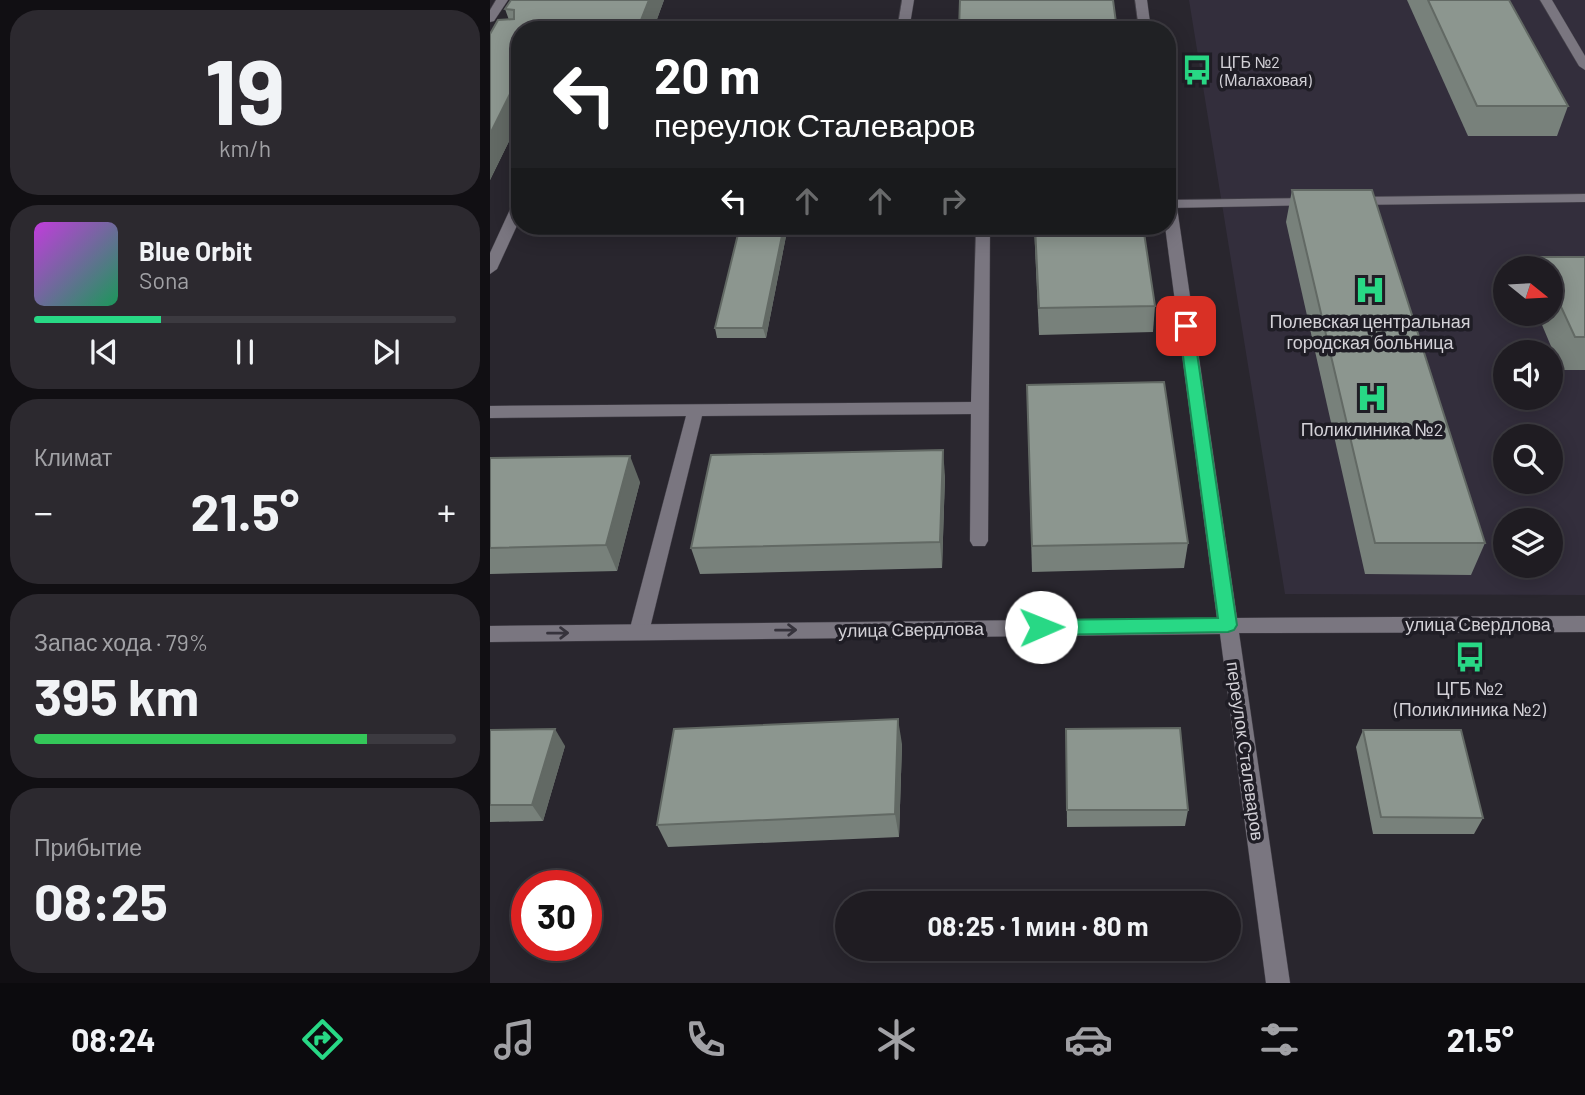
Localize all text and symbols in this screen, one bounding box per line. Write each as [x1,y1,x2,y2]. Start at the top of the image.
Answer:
text: 19 [205,34,285,143]
text: 20 m [654,45,760,104]
icon: left [539,49,630,140]
place label: ЦГБ №2 (Малаховая) [1219,52,1312,89]
bus stop icon: ЦГБ №2 (Малаховая) [1180,53,1214,87]
text: переулок Сталеваров [654,105,976,143]
text: km/h [219,134,271,162]
icon: left [715,182,753,220]
icon: ahead [788,182,826,220]
icon: ahead [861,182,899,220]
icon: right [934,182,972,220]
text: Blue Orbit [139,235,252,266]
north arrow [1493,256,1563,326]
map controls [1493,256,1563,578]
text: Sona [139,266,189,294]
hospital icon: Полевская центральная городская больница [1353,273,1387,307]
pin [1156,296,1216,356]
icon: arrive [1167,307,1205,345]
place label: Полевская центральная городская больница [1270,310,1470,353]
icon: previous [85,333,123,371]
icon: pause [226,333,264,371]
icon: next [367,333,405,371]
button: sound [1493,340,1563,410]
hospital icon: Поликлиника №2 [1355,381,1389,415]
place label: Поликлиника №2 [1301,418,1443,440]
button: search [1493,424,1563,494]
text: Климат [34,443,112,471]
text: 21.5° [191,479,299,541]
text: − [34,488,53,534]
text: + [437,488,456,534]
button: layers [1493,508,1563,578]
position arrow [1004,590,1078,664]
street label: улица Свердлова [1405,613,1552,635]
street label: улица Свердлова [838,617,985,641]
one-way arrow [774,624,797,637]
one-way arrow [546,626,569,640]
text: Запас хода · 79% [34,628,208,656]
bus stop icon: ЦГБ №2 (Поликлиника №2) [1453,640,1487,674]
street label: переулок Сталеваров [1223,660,1269,842]
text: 395 km [34,664,199,726]
place label: ЦГБ №2 (Поликлиника №2) [1393,677,1546,720]
text: Прибытие [34,833,142,861]
text: 08:25 [34,869,168,931]
speed limit sign: 30 [511,870,602,961]
text: 08:25 · 1 мин · 80 m [927,910,1149,941]
icon: directions [298,1015,347,1064]
icon: music [490,1015,539,1064]
icon: phone [681,1015,730,1064]
icon: climate [872,1015,921,1064]
icon: car [1064,1015,1113,1064]
icon: filters [1255,1015,1304,1064]
text: 08:24 [71,1020,156,1058]
text: 21.5° [1447,1020,1514,1058]

